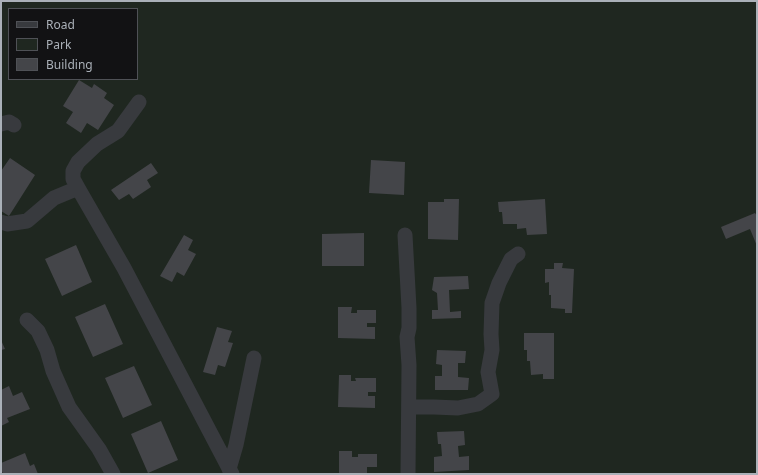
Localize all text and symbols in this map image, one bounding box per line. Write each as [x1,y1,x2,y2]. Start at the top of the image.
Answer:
legend [8,8,138,80]
text: Road [46,16,75,33]
text: Park [46,36,71,53]
text: Building [46,56,93,73]

